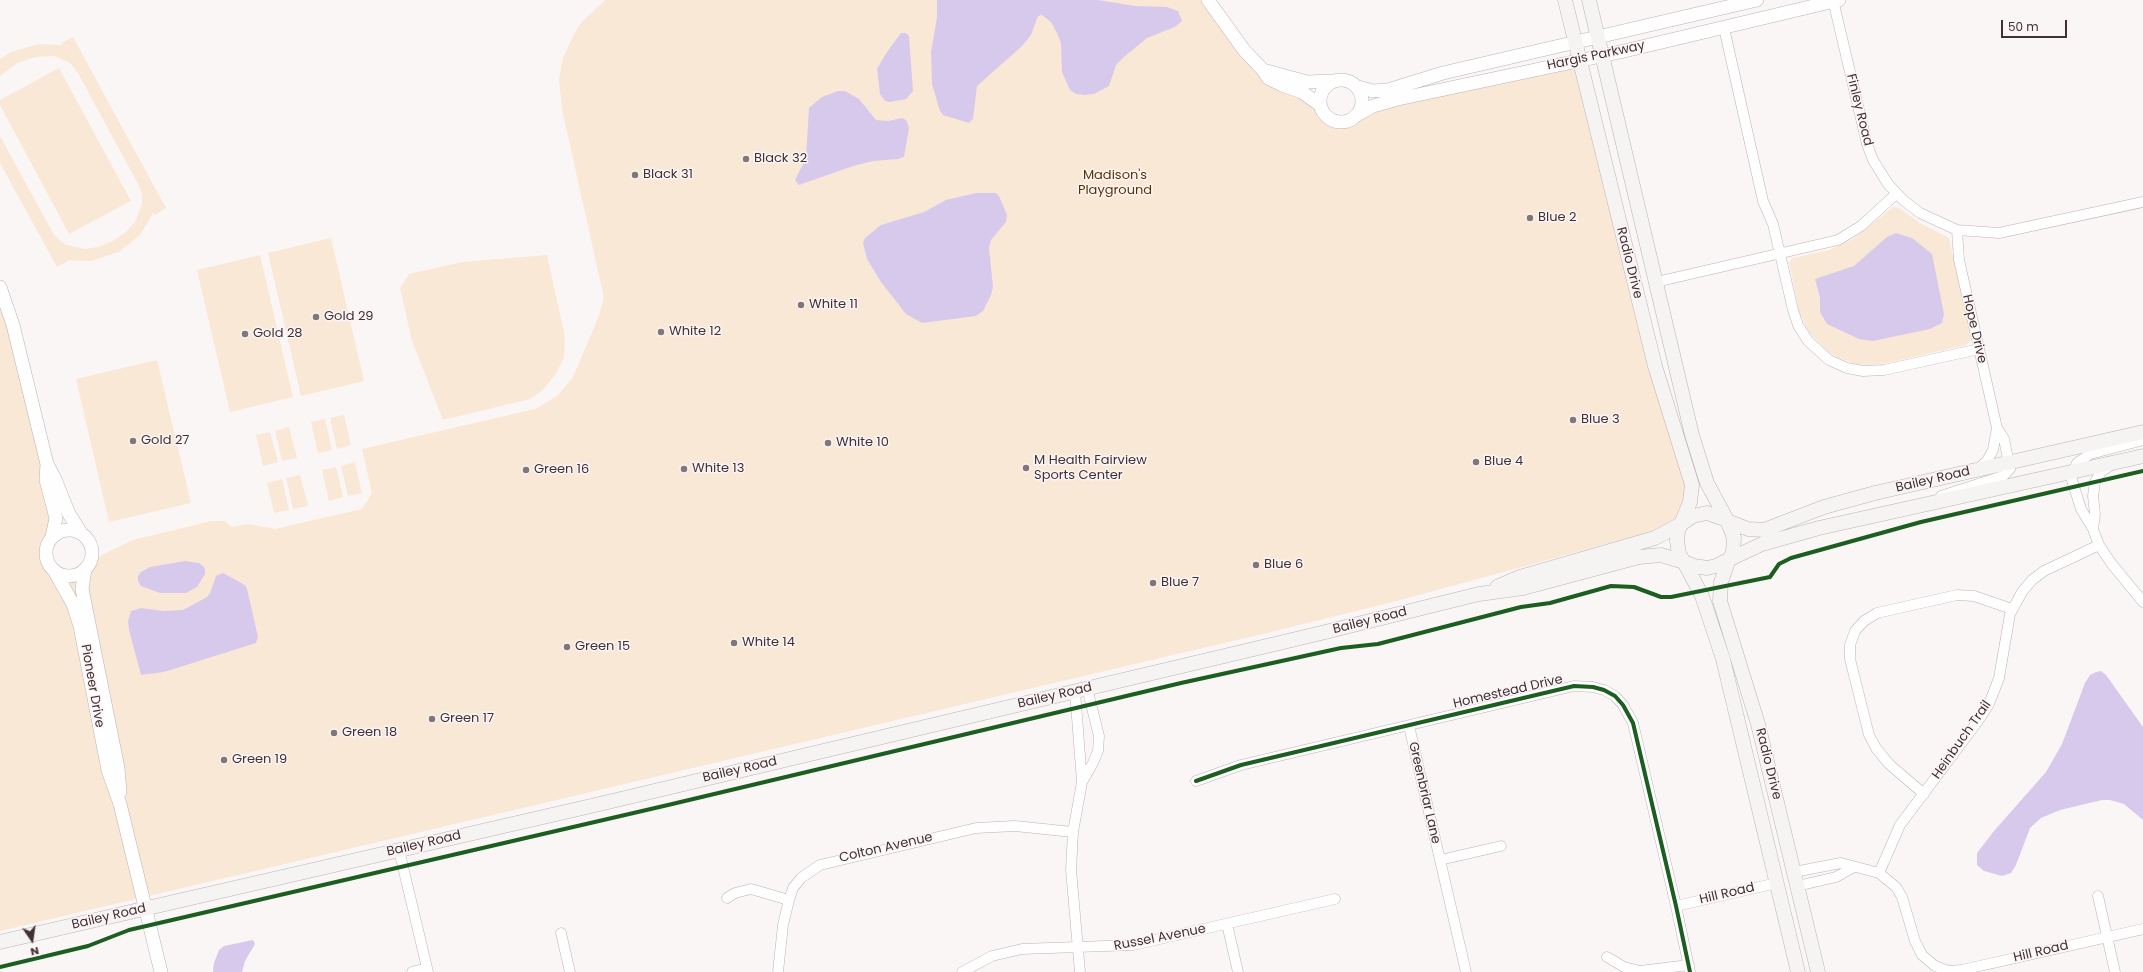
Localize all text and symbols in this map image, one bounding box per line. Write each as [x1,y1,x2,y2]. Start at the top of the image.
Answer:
scale bar [2003,12,2069,38]
text: 50 m [2008,18,2039,35]
street label: Hargis Parkway [1546,38,1646,74]
street label: Finley Road [1842,72,1876,148]
place label: Black 32 [754,151,807,167]
marker: Black 32 [741,154,751,164]
place label: Black 31 [643,167,693,183]
park label: Madison's Playground [1078,168,1152,199]
marker: Black 31 [630,170,640,180]
place label: Blue 2 [1538,210,1576,226]
marker: Blue 2 [1525,213,1535,223]
street label: Radio Drive [1613,226,1645,300]
street label: Hope Drive [1959,293,1989,365]
place label: White 11 [809,297,858,313]
marker: White 11 [796,300,806,310]
place label: Gold 29 [324,309,374,325]
marker: Gold 29 [311,312,321,322]
place label: White 12 [669,324,721,340]
place label: Gold 28 [253,326,303,342]
marker: White 12 [656,327,666,337]
marker: Gold 28 [240,329,250,339]
place label: Blue 3 [1581,412,1620,428]
marker: Blue 3 [1568,415,1578,425]
place label: Gold 27 [141,433,189,449]
place label: White 10 [836,435,889,451]
marker: Gold 27 [128,436,138,446]
marker: White 10 [823,438,833,448]
place label: M Health Fairview Sports Center [1034,453,1147,484]
place label: Blue 4 [1484,454,1523,470]
marker: Blue 4 [1471,457,1481,467]
place label: White 13 [692,461,744,477]
place label: Green 16 [534,462,589,478]
marker: M Health Fairview Sports Center [1021,463,1031,473]
marker: White 13 [679,464,689,474]
street label: Bailey Road [1894,464,1972,496]
marker: Green 16 [521,465,531,475]
place label: Blue 6 [1264,557,1303,573]
marker: Blue 6 [1251,560,1261,570]
place label: Blue 7 [1161,575,1199,591]
marker: Blue 7 [1148,578,1158,588]
street label: Bailey Road [1331,604,1409,638]
place label: White 14 [742,635,795,651]
marker: White 14 [729,638,739,648]
place label: Green 15 [575,639,630,655]
marker: Green 15 [562,642,572,652]
street label: Pioneer Drive [77,643,107,729]
street label: Homestead Drive [1452,672,1564,712]
street label: Bailey Road [1016,680,1094,712]
street label: Heinbuch Trail [1929,698,1995,782]
place label: Green 17 [440,711,494,727]
marker: Green 17 [427,714,437,724]
place label: Green 18 [342,725,397,741]
street label: Radio Drive [1752,727,1784,801]
marker: Green 18 [329,728,339,738]
street label: Greenbriar Lane [1405,741,1443,845]
place label: Green 19 [232,752,287,768]
street label: Bailey Road [701,754,779,786]
marker: Green 19 [219,755,229,765]
street label: Bailey Road [385,828,463,860]
street label: Colton Avenue [838,830,934,866]
street label: Hill Road [1698,880,1756,908]
street label: Bailey Road [70,901,148,933]
north arrow [12,920,52,960]
street label: Russel Avenue [1113,921,1207,955]
street label: Hill Road [2012,938,2070,966]
text: N [29,943,41,960]

